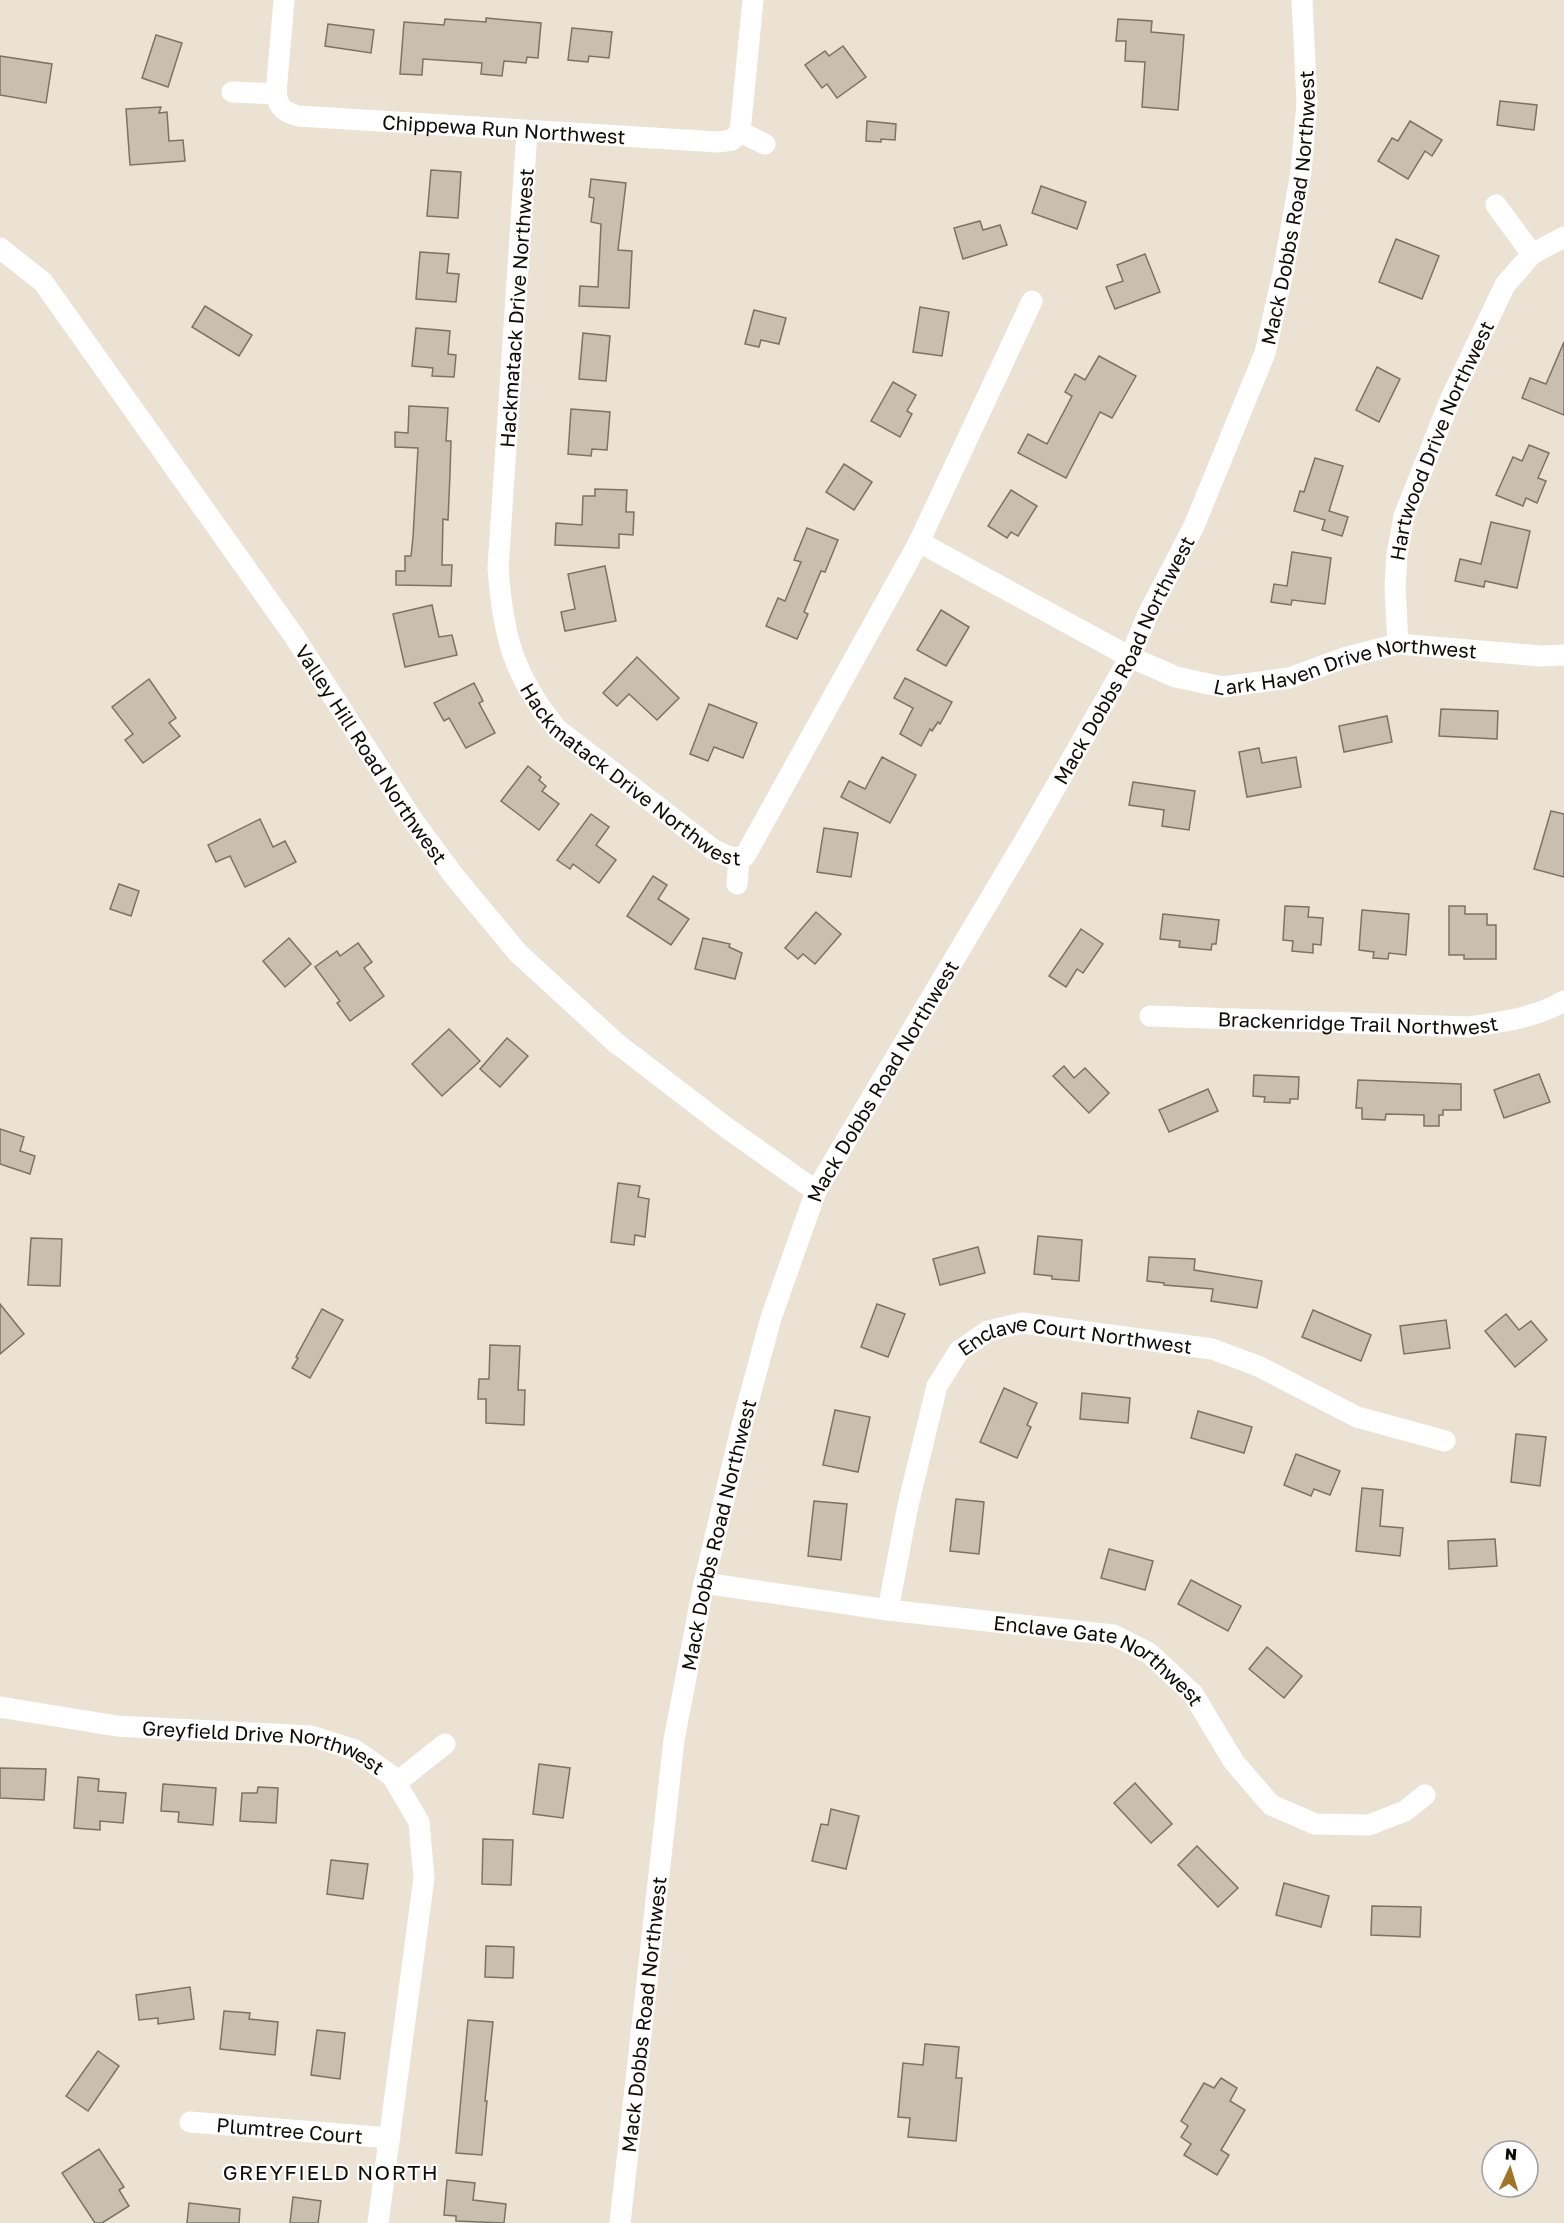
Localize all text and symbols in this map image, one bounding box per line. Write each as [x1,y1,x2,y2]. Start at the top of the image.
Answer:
street label: Mack Dobbs Road Northwest [1255,70,1319,347]
street label: Chippewa Run Northwest [381,109,626,148]
street label: Hackmatack Drive Northwest [494,167,538,449]
street label: Hartwood Drive Northwest [1384,317,1498,562]
street label: Mack Dobbs Road Northwest [1048,532,1199,788]
street label: Lark Haven Drive Northwest [1212,631,1478,699]
street label: Valley Hill Road Northwest [291,640,453,868]
street label: Hackmatack Drive Northwest [516,678,741,869]
street label: Mack Dobbs Road Northwest [801,956,963,1205]
street label: Brackenridge Trail Northwest [1217,1006,1500,1039]
text: Enclave Court Northwest [953,1310,1194,1360]
street label: Enclave Court Northwest [957,1337,1199,1369]
street label: Mack Dobbs Road Northwest [676,1396,760,1672]
street label: Enclave Gate Northwest [992,1610,1209,1710]
street label: Greyfield Drive Northwest [141,1715,389,1779]
street label: Mack Dobbs Road Northwest [616,1875,671,2154]
street label: Plumtree Court [216,2112,364,2148]
north arrow [1480,2139,1540,2199]
text: N [1504,2144,1518,2164]
district label: GREYFIELD NORTH [223,2159,439,2185]

